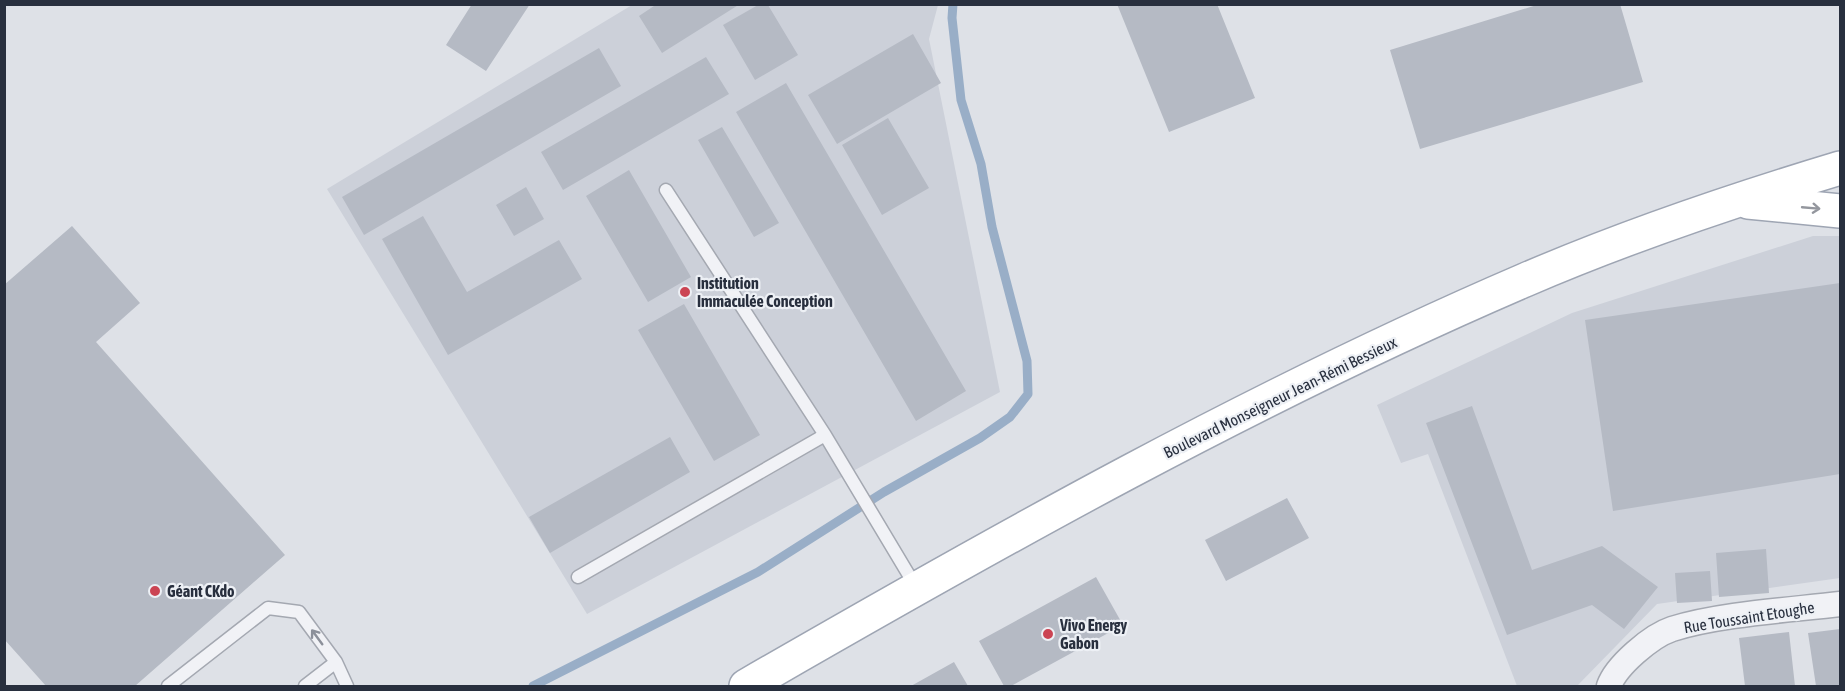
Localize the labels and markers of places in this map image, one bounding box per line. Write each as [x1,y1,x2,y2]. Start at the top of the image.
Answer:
place label: Institution Immaculée Conception [697,274,833,310]
marker: Institution Immaculée Conception [678,285,692,299]
place label: Géant CKdo [167,582,235,600]
marker: Géant CKdo [148,584,162,598]
place label: Vivo Energy Gabon [1059,616,1128,652]
marker: Vivo Energy Gabon [1041,627,1055,641]

